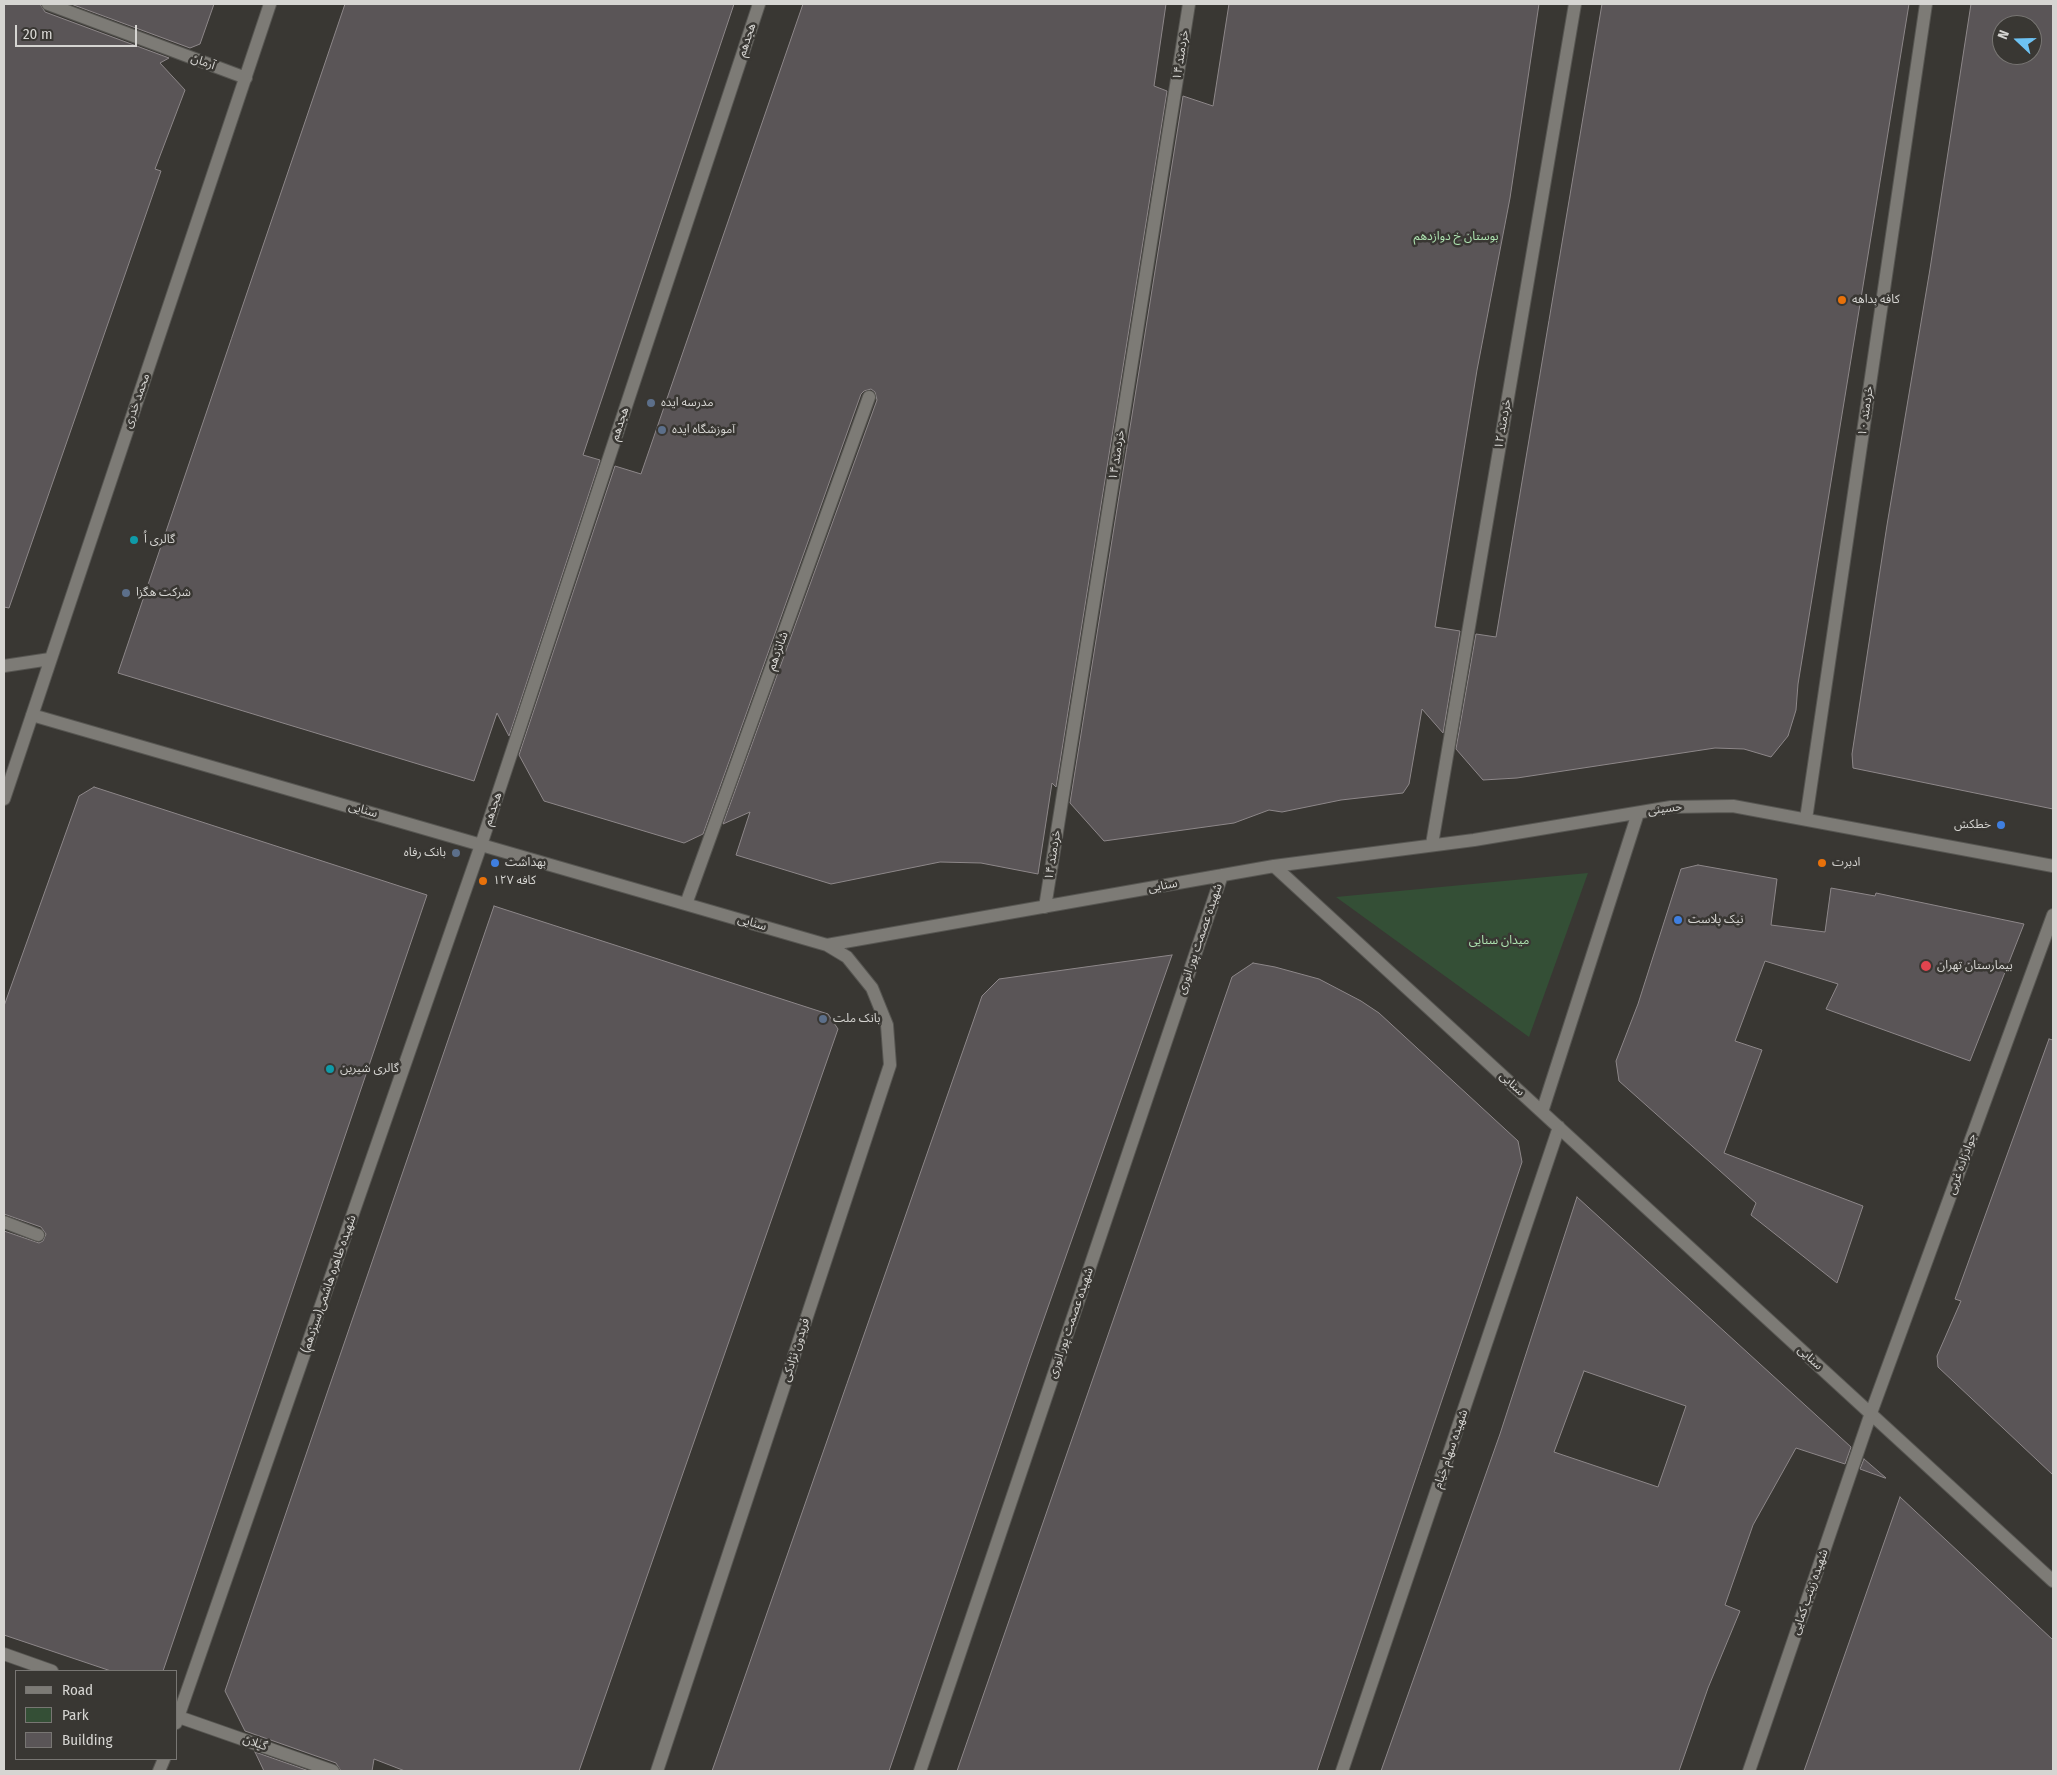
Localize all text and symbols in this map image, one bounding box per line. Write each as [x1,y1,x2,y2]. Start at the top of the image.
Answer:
scale bar [18,15,140,47]
north arrow [1992,15,2042,65]
street label: هجدهم [735,21,759,59]
text: 20 m [23,25,53,43]
text: N [1994,28,2013,42]
street label: خردمند ۱۴ [1170,29,1192,81]
street label: آرمان [189,51,217,73]
park label: بوستان خ دوازدهم [1413,230,1499,244]
place label: کافه بداهه [1852,293,1900,307]
marker: کافه بداهه [1836,294,1848,306]
street label: محمد خدری [121,372,153,430]
street label: خردمند ۱۰ [1855,385,1877,437]
place label: مدرسه ایده [661,396,713,410]
marker: مدرسه ایده [645,397,657,409]
street label: خردمند ۱۲ [1492,398,1514,450]
street label: هجدهم [608,405,632,443]
place label: آموزشگاه ایده [672,423,735,437]
marker: آموزشگاه ایده [656,424,668,436]
street label: خردمند ۱۴ [1106,429,1128,481]
place label: گالری اُ [144,533,175,547]
marker: گالری اُ [128,534,140,546]
place label: شرکت هگزا [136,586,191,600]
marker: شرکت هگزا [120,587,132,599]
street label: شانزدهم [764,630,792,672]
street label: هجدهم [481,790,505,828]
street label: سنایی [347,799,379,821]
street label: حسینی [1647,800,1683,818]
place label: خطکش [1954,818,1991,832]
marker: خطکش [1995,819,2007,831]
street label: خردمند ۱۴ [1042,829,1064,881]
place label: بانک رفاه [404,846,446,860]
marker: بانک رفاه [450,847,462,859]
place label: بهداشت [505,856,546,870]
place label: ادبرت [1832,856,1860,870]
marker: بهداشت [489,857,501,869]
marker: ادبرت [1816,857,1828,869]
place label: کافه ۱۲۷ [493,874,536,888]
marker: کافه ۱۲۷ [477,875,489,887]
street label: سنایی [1147,876,1179,896]
street label: شهیده عصمت پور انوری [1174,882,1226,996]
street label: سنایی [736,912,768,934]
place label: نیک پلاست [1688,913,1744,927]
marker: نیک پلاست [1672,914,1684,926]
park label: میدان سنایی [1469,934,1529,948]
marker: بیمارستان تهران [1919,959,1933,973]
place label: بیمارستان تهران [1937,959,2013,973]
place label: بانک ملت [833,1012,880,1026]
marker: بانک ملت [817,1013,829,1025]
place label: گالری شیرین [340,1062,399,1076]
marker: گالری شیرین [324,1063,336,1075]
street label: سنایی [1496,1069,1528,1099]
street label: جوادزاده غربی [1944,1131,1980,1197]
street label: شهیده طاهره هاشمی(سیزدهم) [299,1213,359,1355]
street label: شهیده عصمت پور انوری [1045,1266,1097,1380]
street label: فریدون نژادکی [779,1316,813,1384]
street label: سنایی [1794,1343,1826,1373]
street label: شهیده سهام خیام [1431,1408,1471,1490]
street label: شهیده زینب کمایی [1789,1547,1831,1637]
legend [15,1670,178,1760]
text: Road [62,1681,93,1699]
text: Park [62,1706,89,1724]
text: Building [62,1731,113,1749]
street label: گیلان [241,1732,269,1754]

